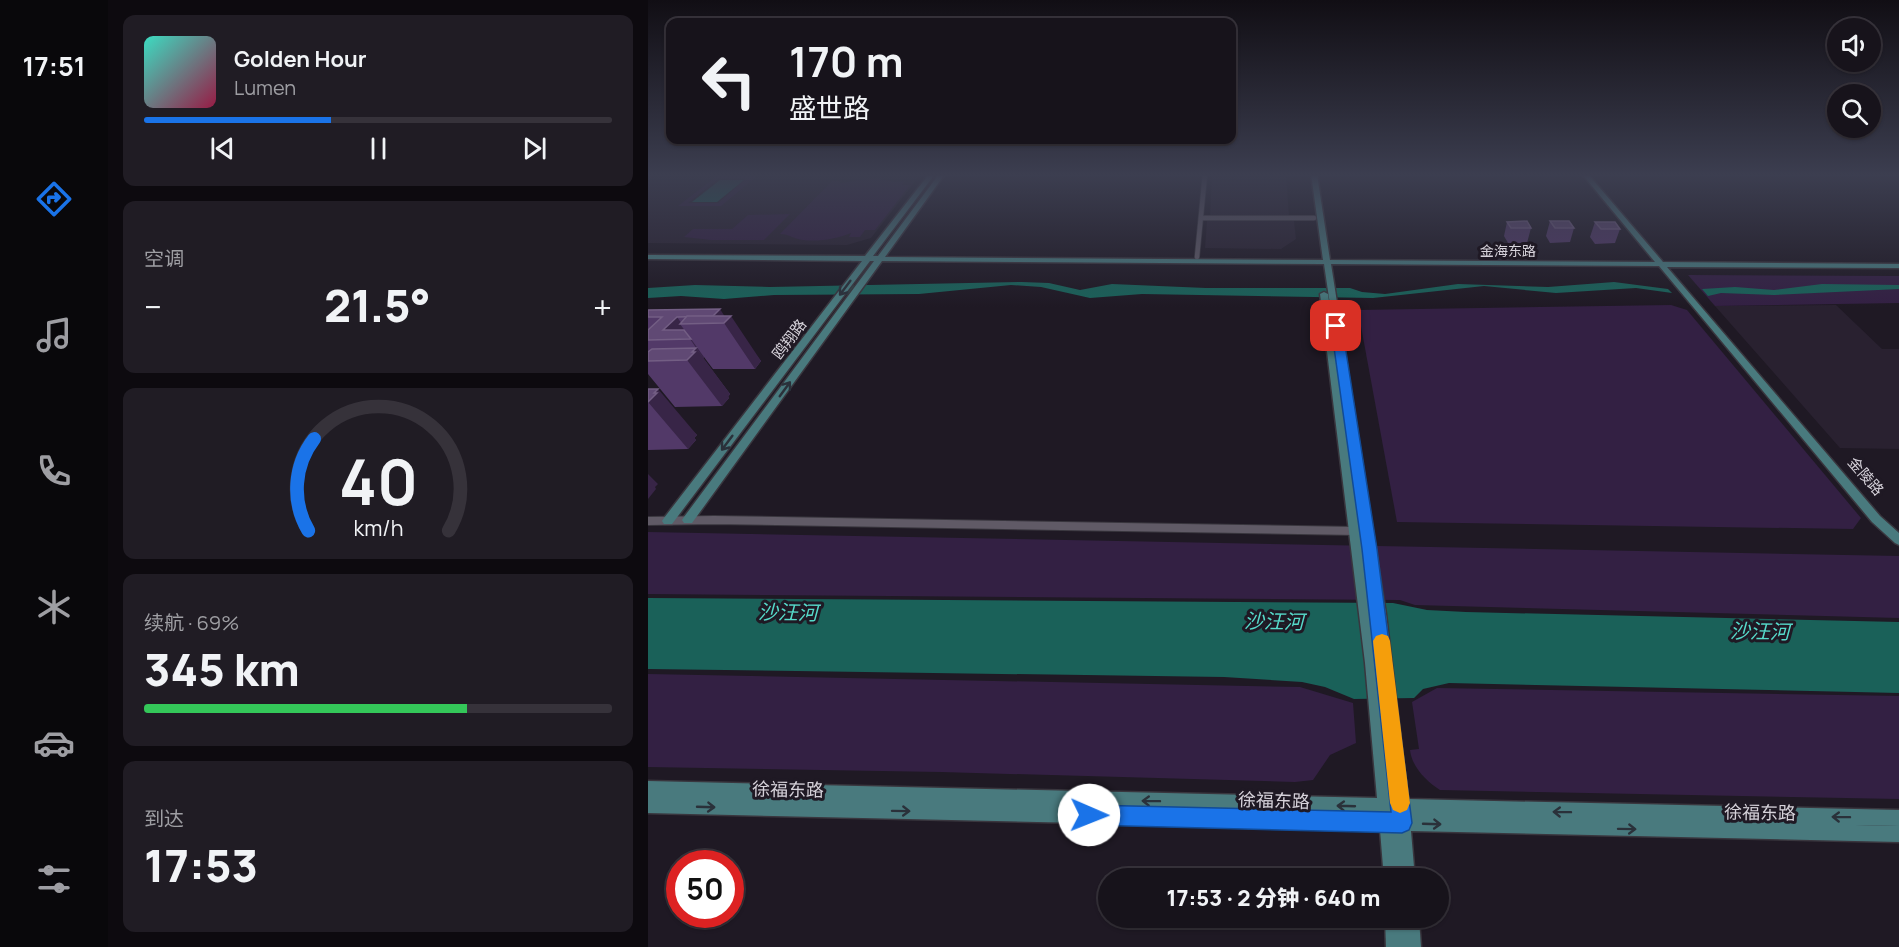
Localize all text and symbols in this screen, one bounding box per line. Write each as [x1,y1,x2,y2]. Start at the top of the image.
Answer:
map controls [1827,18,1881,138]
button: sound [1827,18,1881,72]
text: 170 m [789,32,904,90]
icon: left [690,42,768,120]
text: Golden Hour [234,44,367,74]
text: 17:51 [22,47,86,84]
text: Lumen [234,74,296,101]
button: search [1827,84,1881,138]
text: 盛世路 [789,89,870,126]
icon: previous [206,132,239,165]
icon: pause [362,132,395,165]
icon: next [518,132,551,165]
icon: directions [33,178,75,220]
street label: 金海东路 [1480,241,1536,260]
text: 空调 [144,245,184,272]
text: 21.5° [324,274,431,336]
one-way arrow [839,279,852,295]
text: − [144,284,162,329]
text: + [593,284,612,329]
pin [1310,300,1361,351]
icon: arrive [1319,309,1352,342]
icon: music [33,314,75,356]
street label: 鸥翔路 [767,315,811,363]
one-way arrow [779,381,791,397]
one-way arrow [721,434,734,450]
text: 40 [338,438,418,524]
icon: phone [33,450,75,492]
street label: 金陵路 [1843,452,1889,500]
text: km/h [353,513,403,542]
icon: climate [33,586,75,628]
water label: 沙汪河 [758,598,822,626]
water label: 沙汪河 [1244,607,1308,635]
text: 续航 · 69% [144,609,239,636]
water label: 沙汪河 [1730,617,1794,645]
text: 345 km [144,638,300,700]
icon: car [33,722,75,764]
street label: 徐福东路 [752,776,824,802]
position arrow [1057,783,1121,847]
street label: 徐福东路 [1238,787,1310,813]
one-way arrow [1141,795,1161,807]
street label: 徐福东路 [1724,799,1796,825]
one-way arrow [1336,800,1356,811]
one-way arrow [696,801,716,812]
text: 到达 [144,805,184,832]
one-way arrow [891,805,911,817]
one-way arrow [1552,806,1572,817]
one-way arrow [1831,811,1851,823]
one-way arrow [1422,818,1442,829]
one-way arrow [1617,823,1637,834]
text: 17:53 [144,834,258,896]
speed limit sign: 50 [666,850,744,928]
icon: filters [33,858,75,900]
text: 17:53 · 2 分钟 · 640 m [1167,883,1380,913]

